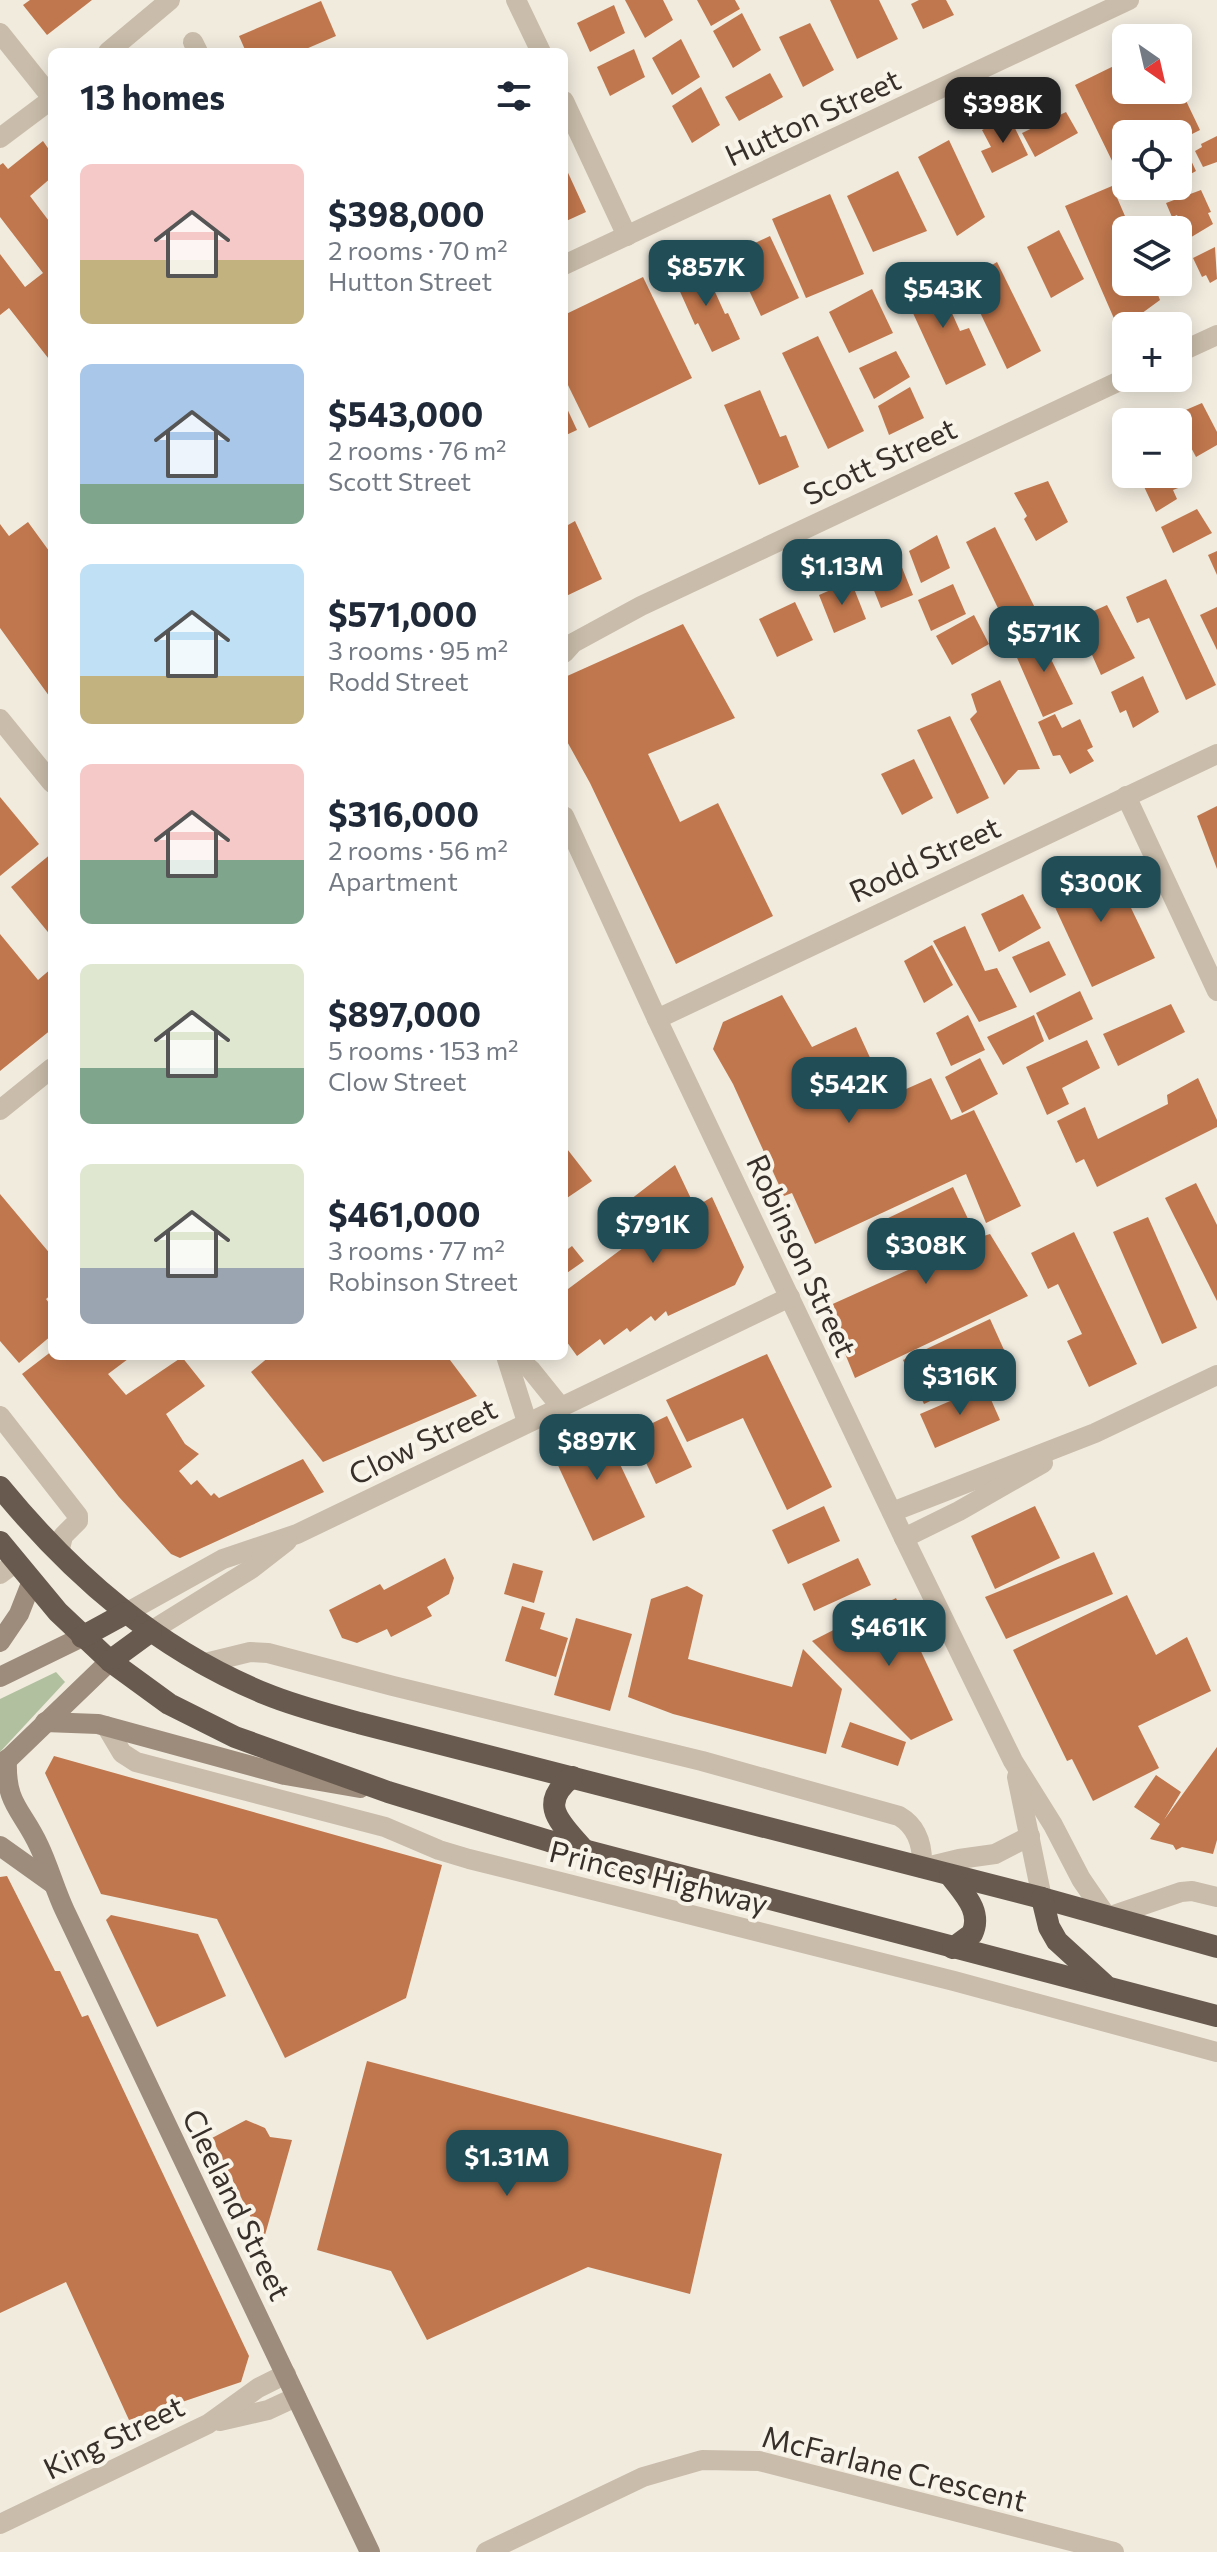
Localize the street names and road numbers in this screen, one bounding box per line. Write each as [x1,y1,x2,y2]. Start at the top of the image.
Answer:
street label: Hutton Street [718,59,906,173]
street label: Scott Street [796,408,962,512]
street label: Rodd Street [843,807,1005,909]
street label: Robinson Street [740,1148,866,1362]
street label: Clow Street [342,1388,502,1492]
street label: Princes Highway [546,1831,772,1921]
street label: Cleeland Street [176,2102,300,2306]
street label: King Street [37,2386,189,2486]
street label: McFarlane Crescent [759,2416,1031,2518]

